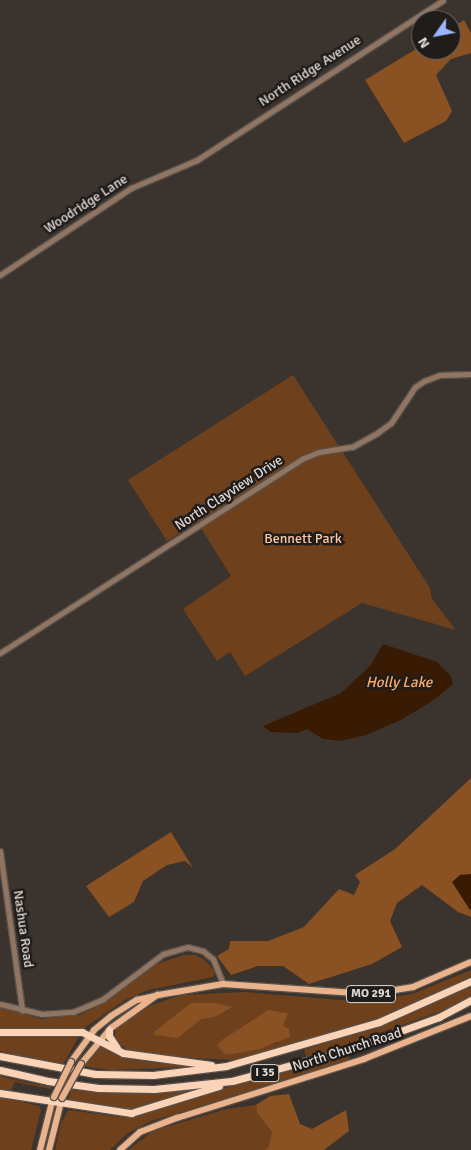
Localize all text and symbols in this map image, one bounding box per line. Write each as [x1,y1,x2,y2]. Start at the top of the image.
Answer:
north arrow [411,10,461,60]
street label: North Ridge Avenue [256,32,364,110]
text: N [414,34,434,52]
street label: Woodridge Lane [41,171,131,237]
street label: North Clayview Drive [172,452,286,534]
park label: Bennett Park [264,531,342,547]
water label: Holly Lake [366,674,432,692]
street label: Nashua Road [9,889,37,969]
road number: MO 291 [345,984,397,1004]
street label: North Church Road [290,1024,404,1076]
road number: I 35 [250,1064,280,1082]

